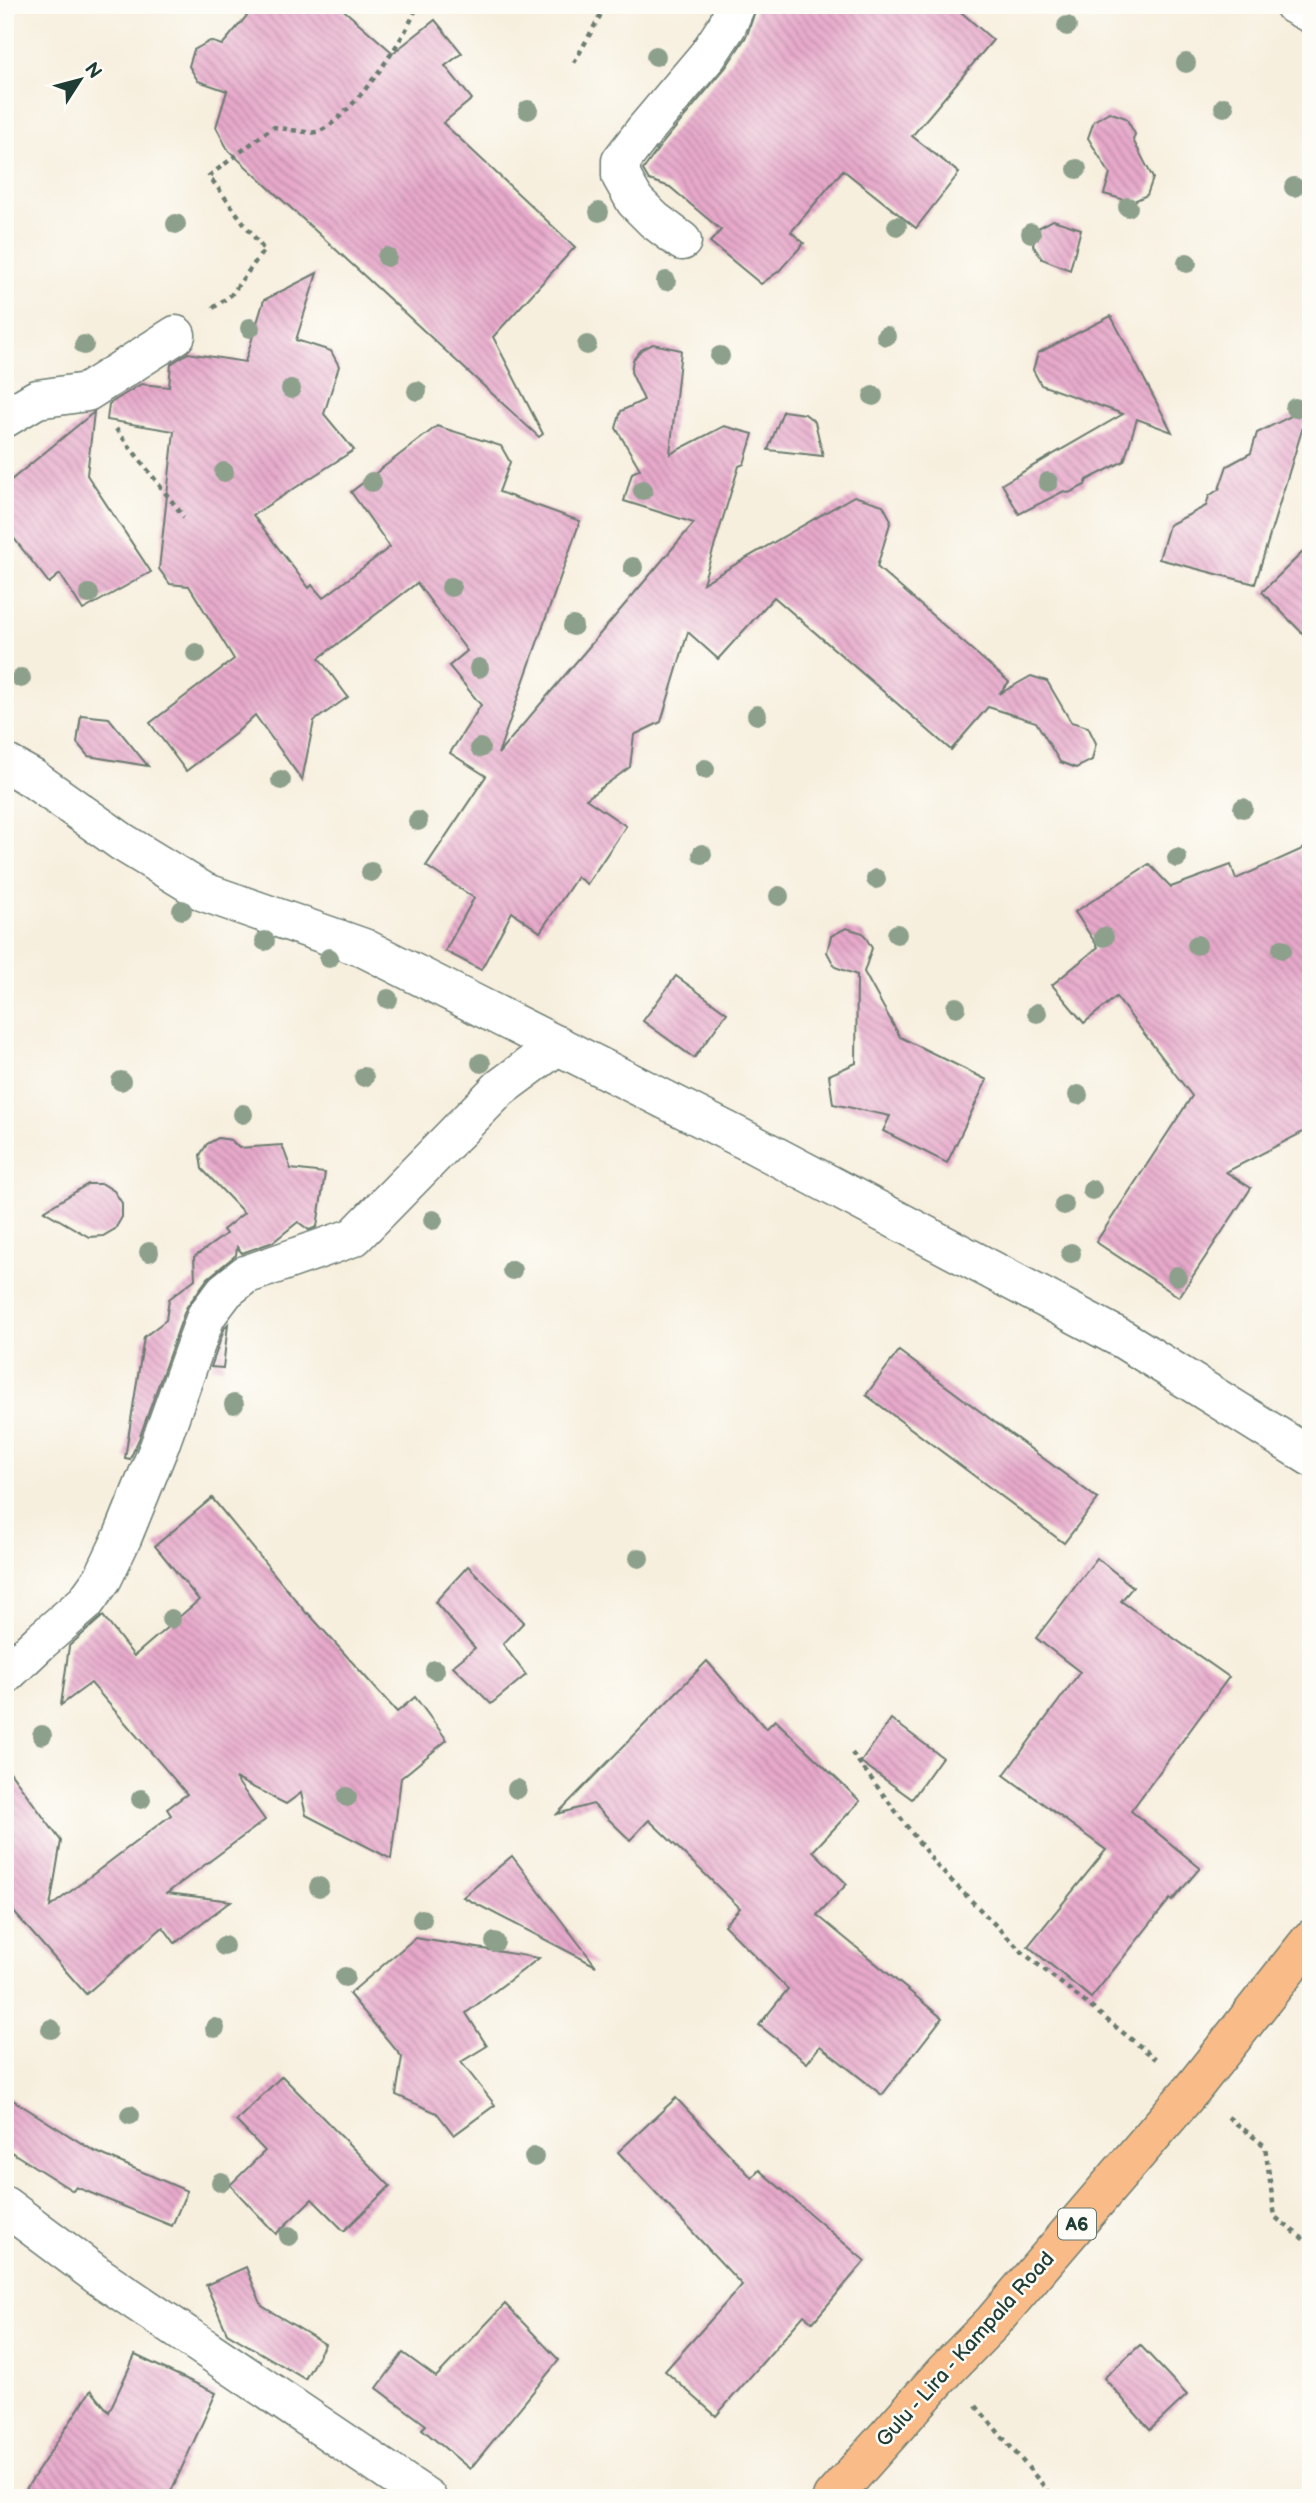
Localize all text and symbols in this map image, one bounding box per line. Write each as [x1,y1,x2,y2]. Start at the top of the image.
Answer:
north arrow [46,46,116,116]
text: N [79,58,106,83]
road number: A6 [1058,2208,1096,2240]
street label: Gulu - Lira - Kampala Road [871,2247,1060,2452]

